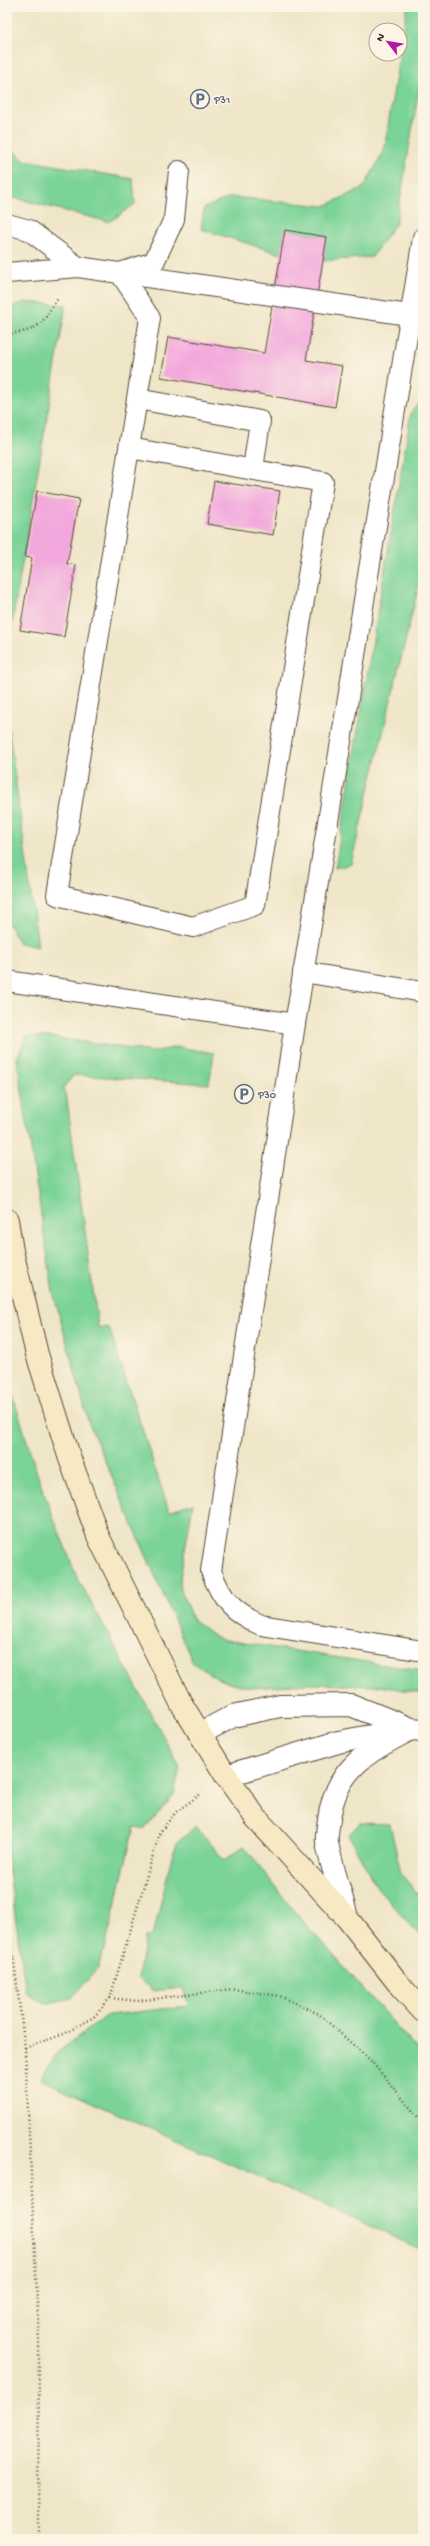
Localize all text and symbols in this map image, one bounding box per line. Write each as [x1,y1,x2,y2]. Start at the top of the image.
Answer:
north arrow [368,22,408,62]
text: N [374,32,388,44]
parking icon: P31 [189,88,211,110]
place label: P31 [213,95,230,107]
parking icon: P30 [233,1083,255,1105]
place label: P30 [257,1090,276,1102]

